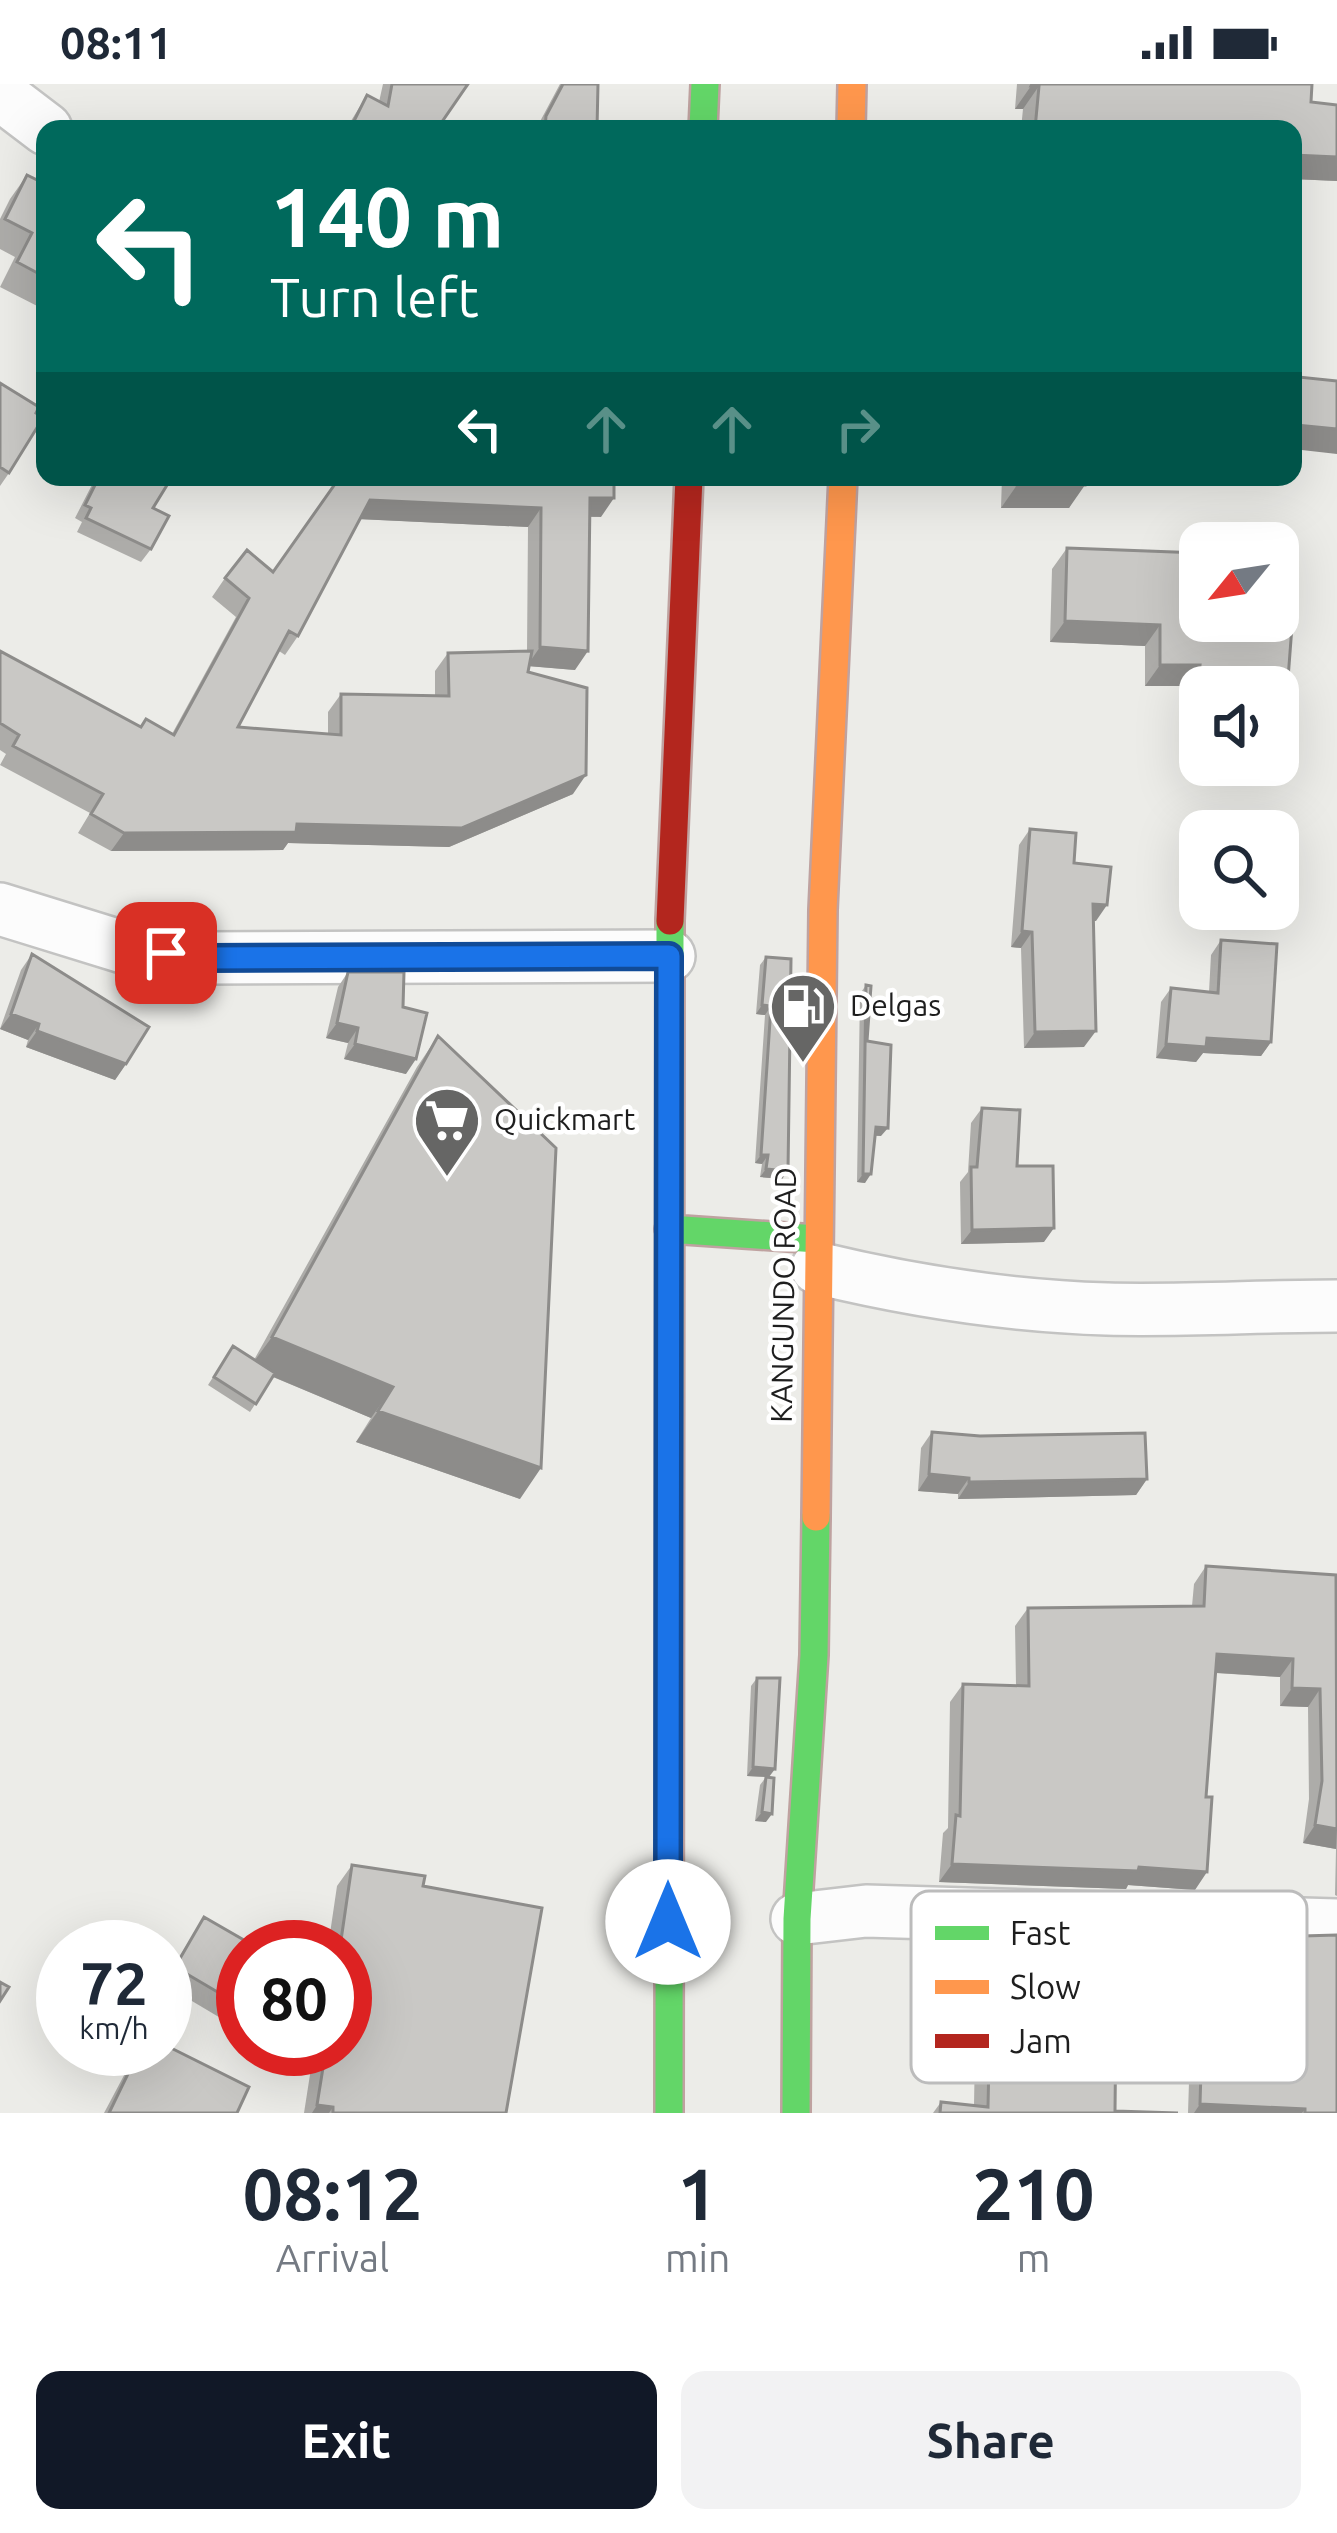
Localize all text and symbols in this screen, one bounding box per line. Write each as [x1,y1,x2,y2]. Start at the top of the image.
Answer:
text: 08:11 [60,17,173,68]
icon: left [72,168,228,324]
text: 140 m [270,169,504,263]
text: Turn left [270,267,479,327]
icon: left [447,396,513,462]
icon: ahead [573,396,639,462]
icon: ahead [699,396,765,462]
icon: right [825,396,891,462]
north arrow [1179,522,1299,642]
map controls [1179,522,1299,930]
button: sound [1179,666,1299,786]
button: search [1179,810,1299,930]
pin [115,902,217,1004]
icon: arrive [133,920,199,986]
fuel station icon: Delgas [768,971,838,1065]
place label: Delgas [850,988,941,1022]
supermarket icon: Quickmart [412,1085,482,1179]
place label: Quickmart [494,1102,635,1136]
street label: KANGUNDO ROAD [764,1167,802,1423]
position arrow [605,1859,731,1985]
legend [911,1891,1307,2083]
text: Fast [1010,1914,1070,1951]
speed limit sign: 80 [216,1920,372,2076]
text: 72 [80,1949,148,2016]
text: Slow [1010,1968,1081,2005]
text: km/h [79,2011,149,2045]
text: Jam [1010,2022,1072,2059]
text: 08:12 [242,2153,423,2234]
text: 1 [677,2153,718,2234]
text: 210 [973,2153,1095,2234]
text: Arrival [276,2236,389,2279]
text: min [665,2236,730,2279]
text: m [1017,2236,1050,2279]
button: Exit [36,2371,657,2509]
button: Share [681,2371,1301,2509]

